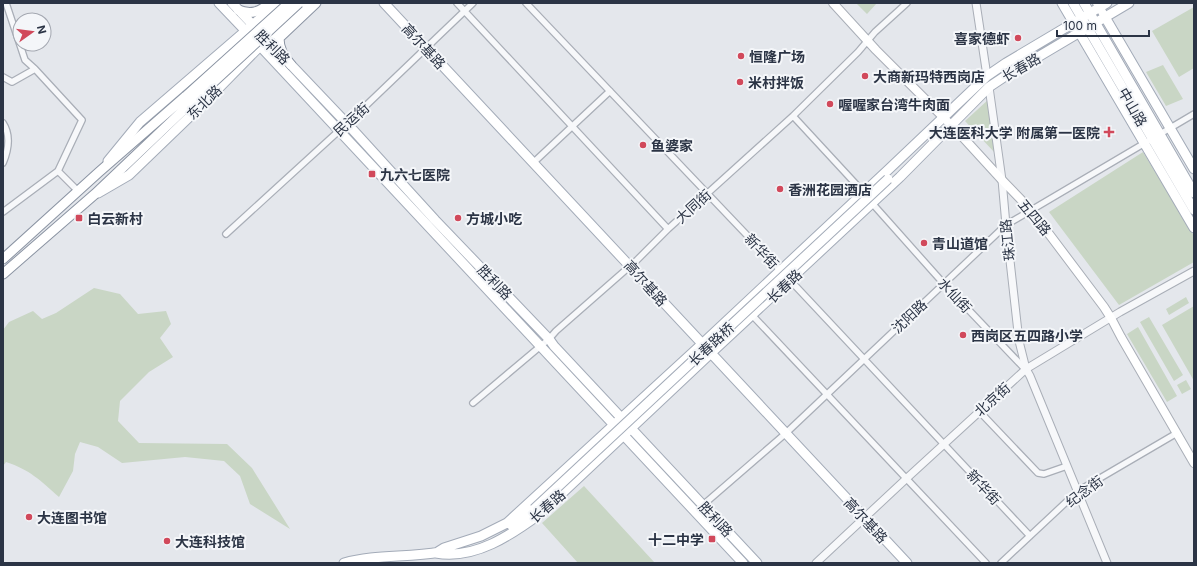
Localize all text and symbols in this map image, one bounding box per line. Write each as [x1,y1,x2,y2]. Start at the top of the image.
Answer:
north arrow [12,12,52,52]
scale bar [1057,12,1149,38]
text: 100 m [1063,18,1097,33]
street label: 高尔基路 [399,20,449,72]
text: N [34,24,50,35]
street label: 胜利路 [252,26,294,68]
place label: 喜家德虾 [954,30,1010,47]
marker: 喜家德虾 [1013,33,1023,43]
place label: 恒隆广场 [749,48,805,65]
street label: 长春路 [999,49,1043,85]
marker: 恒隆广场 [736,51,746,61]
place label: 大商新玛特西岗店 [873,68,985,85]
marker: 大商新玛特西岗店 [860,71,870,81]
place label: 米村拌饭 [748,74,804,91]
marker: 米村拌饭 [735,77,745,87]
street label: 东北路 [183,81,225,123]
street label: 中山路 [1115,85,1151,129]
place label: 喔喔家台湾牛肉面 [838,96,950,113]
street label: 民运街 [330,99,372,139]
marker: 喔喔家台湾牛肉面 [825,99,835,109]
place label: 大连医科大学 附属第一医院 [929,124,1100,141]
marker: 大连医科大学 附属第一医院 [1103,126,1115,138]
place label: 鱼婆家 [651,137,693,154]
marker: 鱼婆家 [638,140,648,150]
place label: 九六七医院 [380,166,450,183]
marker: 九六七医院 [367,169,377,179]
place label: 香洲花园酒店 [788,181,872,198]
marker: 香洲花园酒店 [775,184,785,194]
street label: 大同街 [672,186,714,226]
street label: 五四路 [1015,195,1055,239]
place label: 白云新村 [87,210,143,227]
place label: 方城小吃 [466,210,522,227]
marker: 白云新村 [74,213,84,223]
marker: 方城小吃 [453,213,463,223]
street label: 珠江路 [996,218,1018,262]
street label: 新华街 [741,230,783,272]
place label: 青山道馆 [932,235,988,252]
marker: 青山道馆 [919,238,929,248]
street label: 高尔基路 [621,257,671,309]
street label: 胜利路 [474,261,516,303]
street label: 长春路 [763,265,805,307]
street label: 水仙街 [934,274,976,316]
street label: 沈阳路 [888,295,930,337]
street label: 长春路桥 [685,319,737,369]
place label: 西岗区五四路小学 [971,327,1083,344]
marker: 西岗区五四路小学 [958,330,968,340]
street label: 北京街 [971,379,1013,419]
street label: 新华街 [963,466,1005,508]
street label: 纪念街 [1062,472,1106,510]
street label: 长春路 [526,486,568,526]
street label: 高尔基路 [841,494,891,546]
street label: 胜利路 [695,498,737,540]
place label: 大连图书馆 [37,509,107,526]
marker: 大连图书馆 [24,512,34,522]
place label: 十二中学 [648,531,704,548]
place label: 大连科技馆 [175,533,245,550]
marker: 十二中学 [707,534,717,544]
marker: 大连科技馆 [162,536,172,546]

